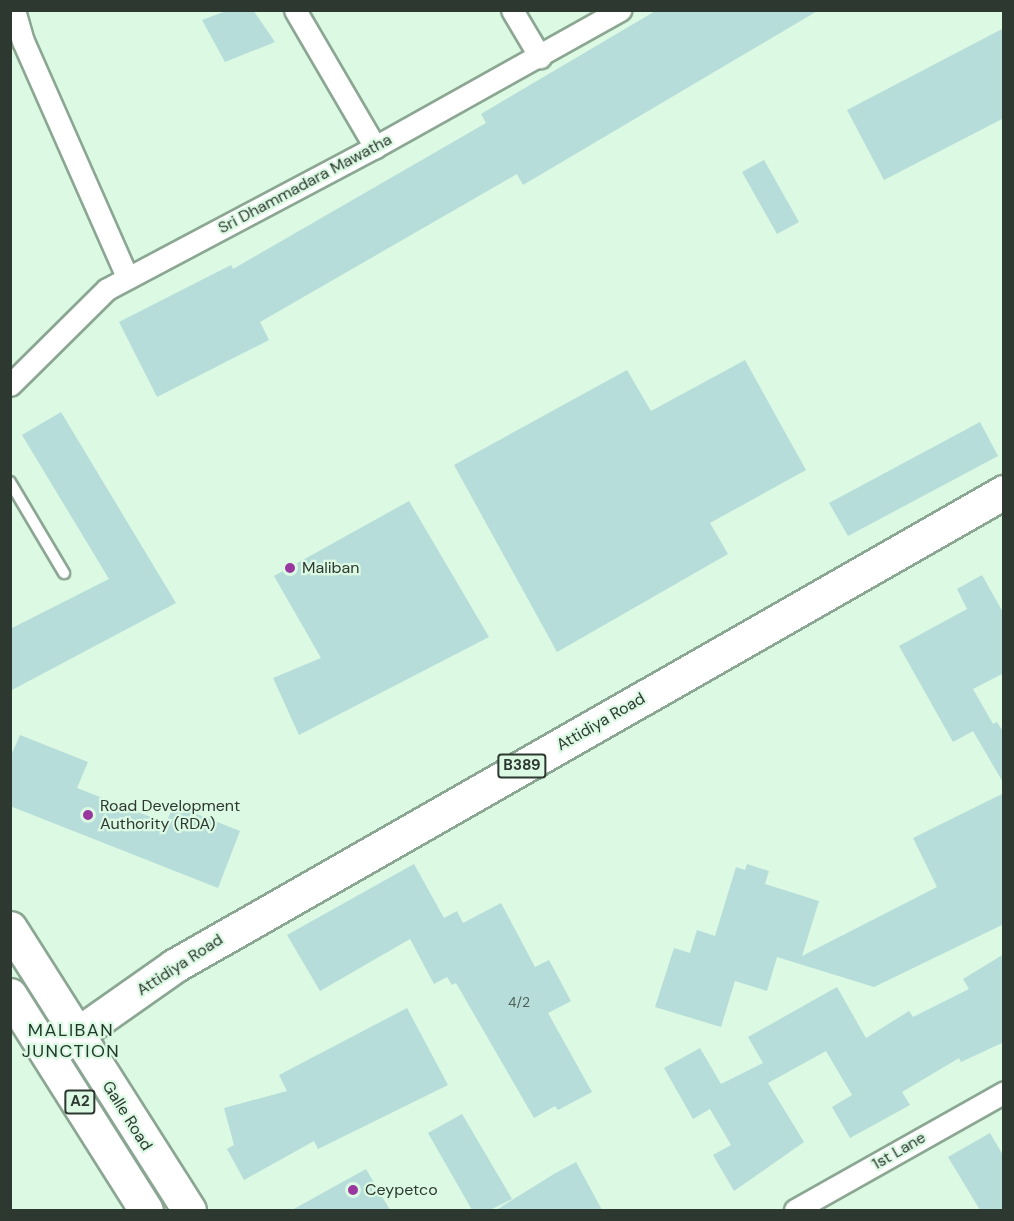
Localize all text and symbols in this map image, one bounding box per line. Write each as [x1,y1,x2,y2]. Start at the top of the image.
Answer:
street label: Sri Dhammadara Mawatha [215,130,395,238]
place label: Maliban [302,558,359,578]
marker: Maliban [283,561,297,575]
street label: Attidiya Road [553,689,649,755]
road number: B389 [496,754,548,778]
place label: Road Development Authority (RDA) [100,796,240,834]
marker: Road Development Authority (RDA) [81,808,95,822]
street label: Attidiya Road [133,930,227,1000]
house number: 4/2 [508,994,530,1010]
district label: MALIBAN JUNCTION [22,1020,120,1062]
street label: Galle Road [98,1078,156,1154]
road number: A2 [64,1090,97,1114]
street label: 1st Lane [869,1128,929,1174]
place label: Ceypetco [365,1180,438,1200]
marker: Ceypetco [346,1183,360,1197]

